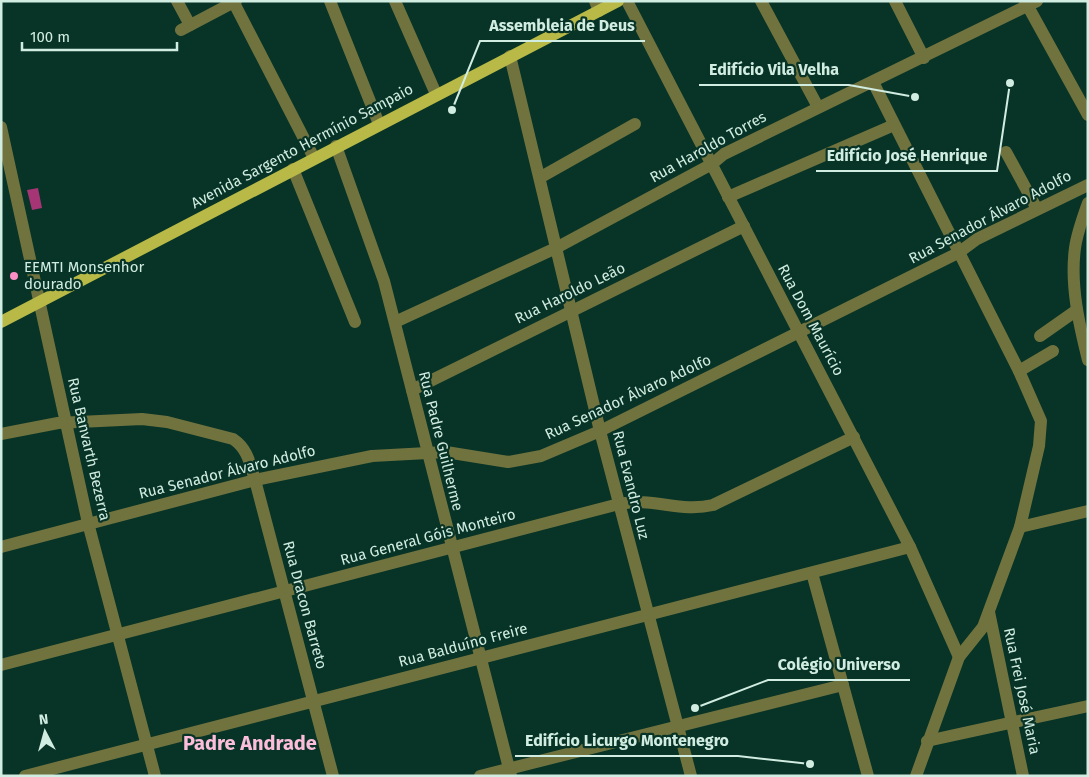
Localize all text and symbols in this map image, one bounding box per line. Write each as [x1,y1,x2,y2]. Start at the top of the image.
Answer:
callout: Assembleia de Deus [480,10,645,41]
text: Assembleia de Deus [488,16,635,35]
scale bar [22,20,178,52]
text: 100 m [30,28,70,46]
callout: Edifício Vila Velha [699,54,849,85]
text: Edifício Vila Velha [709,60,839,79]
street label: Avenida Sargento Hermínio Sampaio [188,80,416,212]
street label: Rua Haroldo Torres [647,108,769,186]
callout: Edifício José Henrique [816,140,997,171]
text: Edifício José Henrique [827,146,988,165]
street label: Rua Senador Álvaro Adolfo [906,166,1074,268]
place label: EEMTI Monsenhor dourado [24,258,144,293]
street label: Rua Haroldo Leão [512,259,628,327]
street label: Rua Dom Maurício [774,261,848,379]
marker: EEMTI Monsenhor dourado [8,270,20,282]
street label: Rua Senador Álvaro Adolfo [542,351,714,443]
street label: Rua Padre Guilherme [415,369,467,513]
street label: Rua Banvarth Bezerra [64,376,114,522]
street label: Rua Evandro Luz [609,429,653,542]
street label: Rua Senador Álvaro Adolfo [137,441,317,503]
street label: Rua General Góis Monteiro [338,505,518,569]
street label: Rua Dracon Barreto [279,539,331,671]
street label: Rua Balduíno Freire [396,619,530,671]
street label: Rua Frei José Maria [1000,626,1044,756]
callout: Colégio Universo [768,649,910,680]
text: Colégio Universo [778,655,900,674]
north arrow [20,707,70,757]
text: N [38,711,49,729]
callout: Edifício Licurgo Montenegro [515,725,738,756]
district label: Padre Andrade [183,731,317,755]
text: Edifício Licurgo Montenegro [525,731,729,750]

